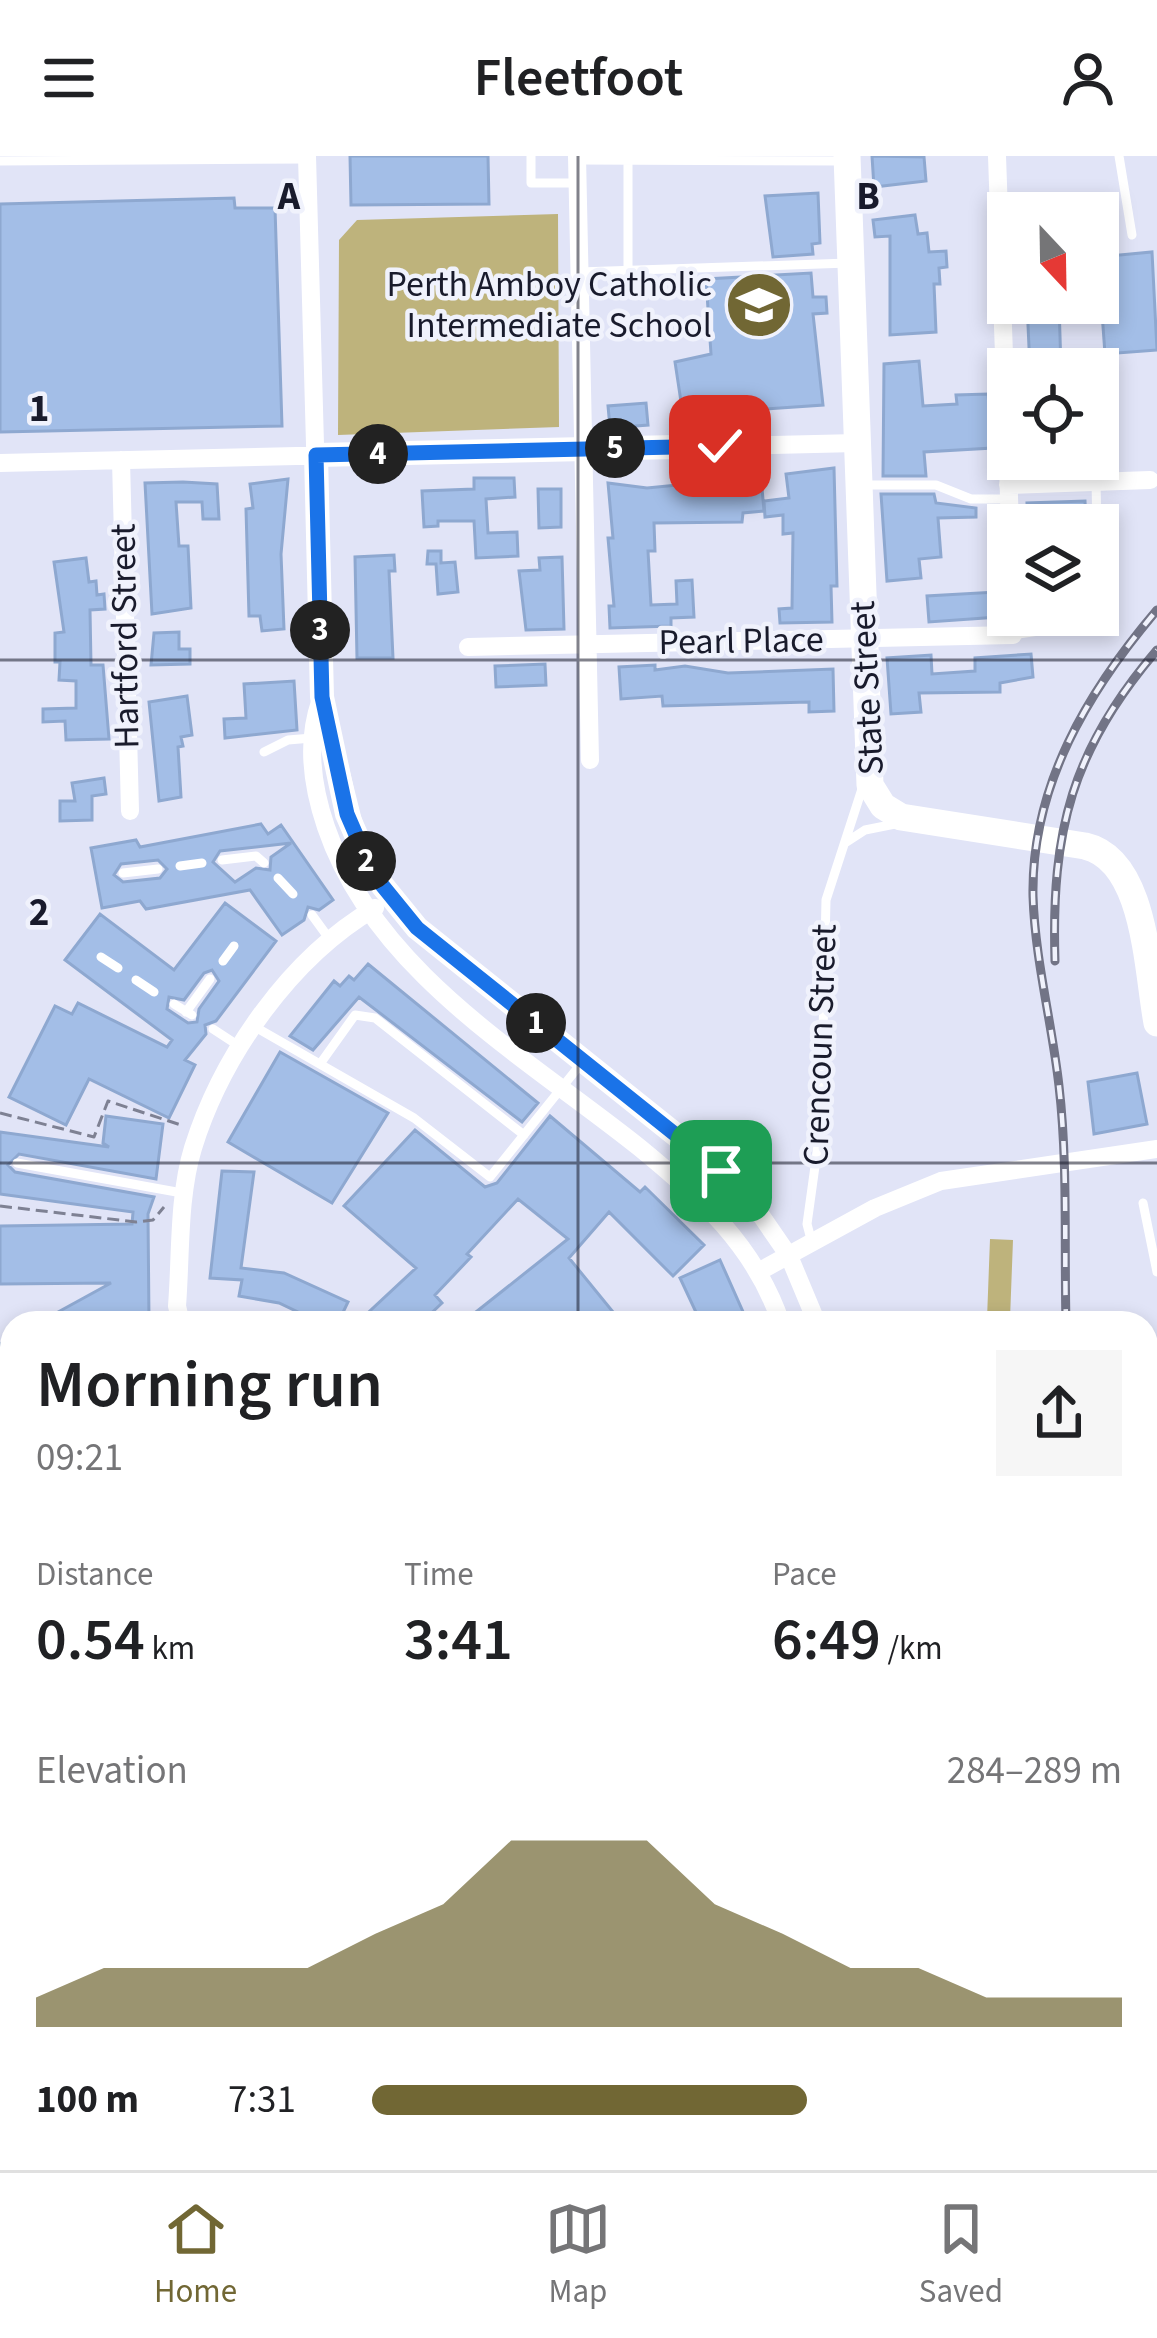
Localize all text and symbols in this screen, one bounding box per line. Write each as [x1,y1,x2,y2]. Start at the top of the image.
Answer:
text: Fleetfoot [474,40,683,117]
icon: menu [36,45,102,111]
icon: person [1055,45,1121,111]
text: A [277,169,301,225]
text: B [856,169,880,225]
north arrow [987,192,1119,324]
map controls [987,192,1119,636]
place label: Perth Amboy Catholic Intermediate School [387,259,712,351]
school or university icon: Perth Amboy Catholic Intermediate School [724,270,794,340]
button: locate [987,348,1119,480]
text: 1 [29,381,49,437]
pin [669,395,771,497]
icon: check [687,413,753,479]
pin: 5 [585,418,645,478]
pin: 4 [348,424,408,484]
text: 5 [606,424,624,471]
text: 4 [369,430,387,477]
button: layers [987,504,1119,636]
street label: Hartford Street [98,523,152,749]
pin: 3 [290,600,350,660]
street label: State Street [837,600,897,776]
text: 3 [311,606,329,653]
street label: Pearl Place [658,614,824,668]
pin: 2 [336,831,396,891]
text: 2 [357,837,375,884]
text: 2 [29,885,49,941]
street label: Crencoun Street [790,923,850,1167]
pin: 1 [506,993,566,1053]
text: 1 [527,999,545,1046]
pin [670,1120,772,1222]
icon: arrive [688,1138,754,1204]
text: Morning run [36,1338,383,1432]
button: share [996,1350,1122,1476]
text: 09:21 [36,1430,123,1486]
text: Distance [36,1551,153,1598]
text: Time [404,1551,474,1598]
text: Pace [772,1551,837,1598]
text: 0.54 [36,1598,145,1683]
text: 3:41 [404,1598,513,1683]
text: 6:49 [772,1598,881,1683]
text: km [145,1625,195,1672]
text: /km [881,1625,943,1672]
text: Elevation [36,1743,188,1799]
text: 284–289 m [947,1743,1122,1799]
text: 100 m [36,2072,139,2128]
text: 7:31 [228,2072,296,2128]
tab: Home [154,2196,237,2315]
tab: Map [545,2196,611,2315]
tab: Saved [919,2196,1003,2315]

